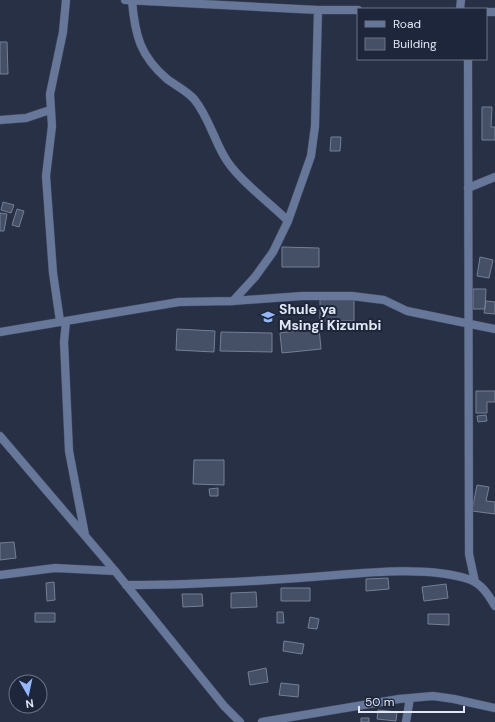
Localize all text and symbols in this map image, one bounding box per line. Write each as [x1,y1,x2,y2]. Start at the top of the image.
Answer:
legend [357,8,487,60]
text: Road [393,16,421,32]
text: Building [393,36,437,52]
place label: Shule ya Msingi Kizumbi [279,300,382,334]
school or university icon: Shule ya Msingi Kizumbi [260,309,276,325]
north arrow [8,674,48,714]
scale bar [359,688,464,714]
text: 50 m [365,694,394,710]
text: N [25,696,35,711]

